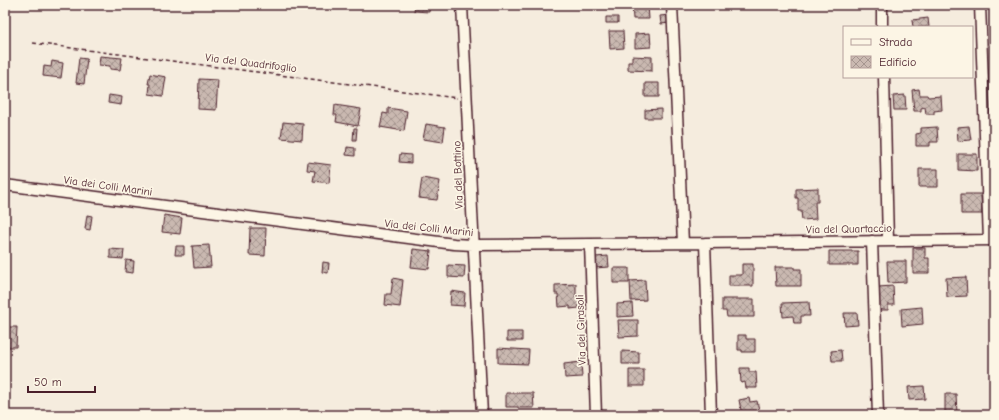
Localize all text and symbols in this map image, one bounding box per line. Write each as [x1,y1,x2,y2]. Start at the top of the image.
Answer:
legend [843,26,973,78]
text: Strada [879,35,912,49]
street label: Via del Quadrifoglio [204,51,298,75]
text: Edificio [879,55,916,69]
street label: Via del Bottino [450,140,466,209]
street label: Via dei Colli Marini [63,173,153,199]
street label: Via dei Colli Marini [384,217,474,239]
street label: Via del Quartaccio [806,222,892,236]
street label: Via dei Girasoli [573,294,589,366]
scale bar [28,368,95,394]
text: 50 m [34,375,62,389]

